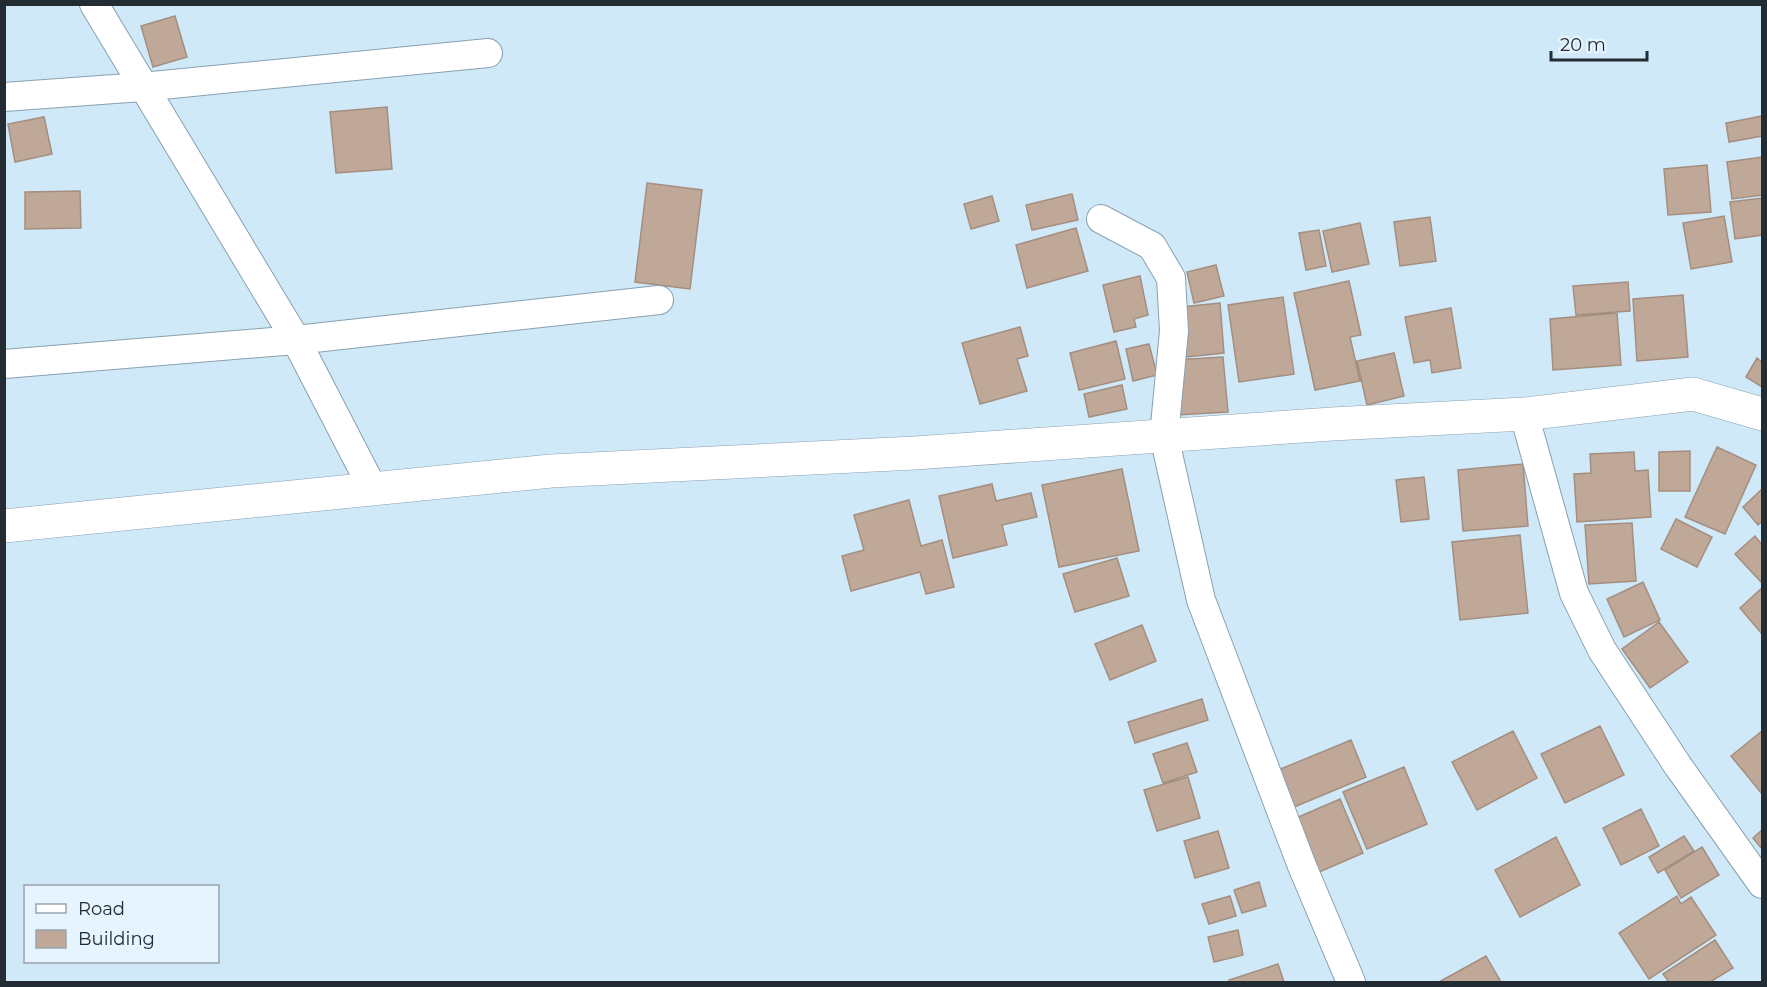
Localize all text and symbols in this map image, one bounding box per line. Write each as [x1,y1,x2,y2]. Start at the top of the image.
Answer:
scale bar [1551,24,1647,62]
text: 20 m [1560,34,1606,56]
legend [24,885,219,963]
text: Road [78,898,125,920]
text: Building [78,928,155,950]

